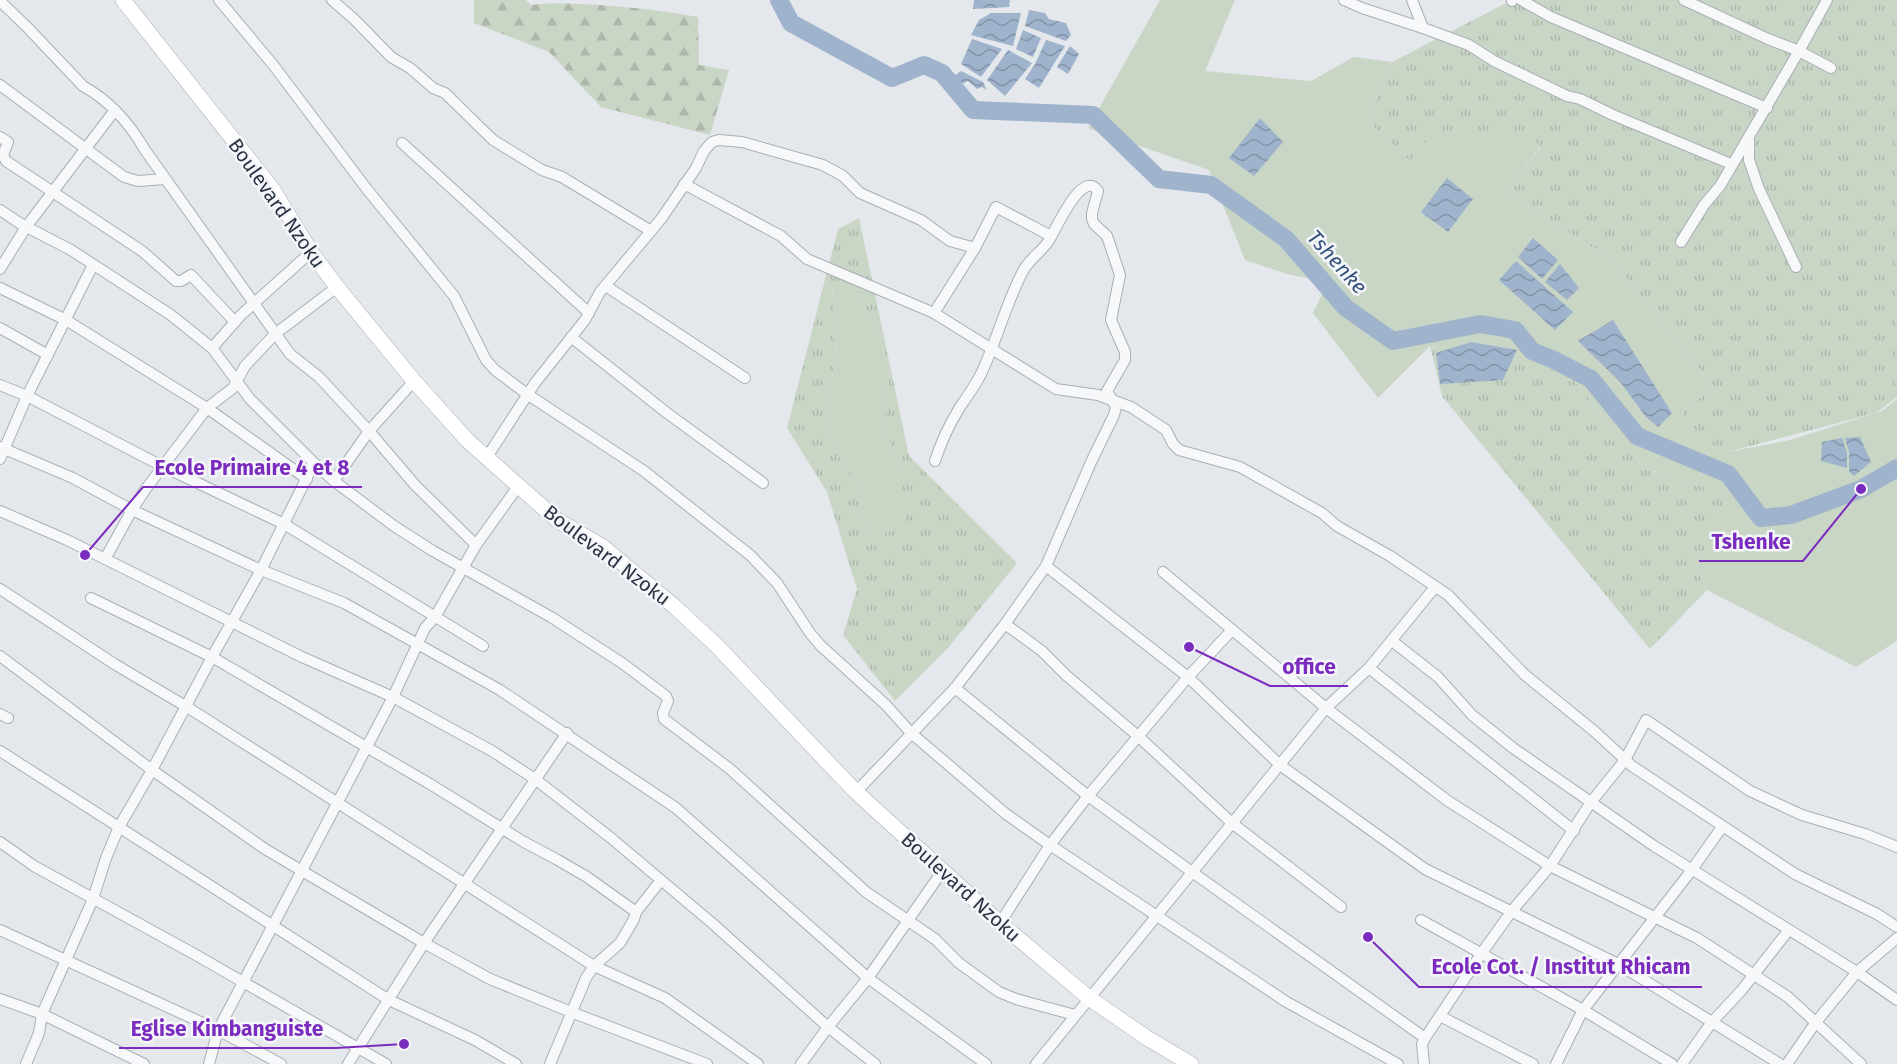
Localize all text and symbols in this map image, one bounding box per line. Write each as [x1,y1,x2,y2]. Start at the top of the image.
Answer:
street label: Boulevard Nzoku [223,134,331,272]
water label: Tshenke [1302,225,1372,299]
callout: Ecole Primaire 4 et 8 [143,448,362,487]
text: Ecole Primaire 4 et 8 [154,455,350,481]
street label: Boulevard Nzoku [539,500,675,610]
callout: Tshenke [1699,522,1803,561]
text: Tshenke [1711,529,1791,555]
callout: office [1270,647,1348,686]
text: office [1282,654,1336,680]
street label: Boulevard Nzoku [896,827,1026,947]
callout: Ecole Cot. / Institut Rhicam [1419,948,1702,987]
text: Ecole Cot. / Institut Rhicam [1431,954,1691,980]
callout: Eglise Kimbanguiste [119,1009,336,1048]
text: Eglise Kimbanguiste [131,1016,324,1042]

